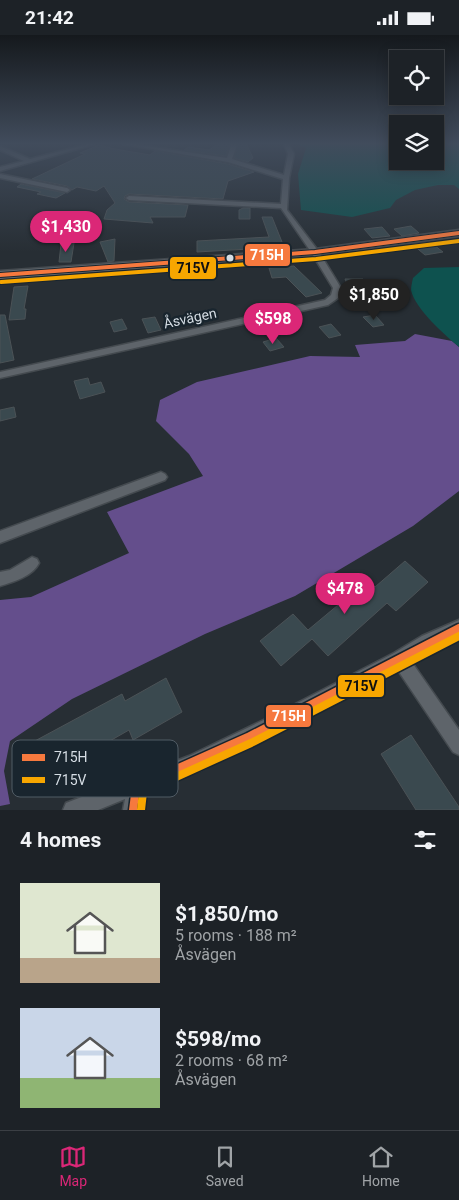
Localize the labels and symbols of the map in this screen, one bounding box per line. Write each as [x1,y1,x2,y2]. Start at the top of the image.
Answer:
pin: $1,430 [25,211,107,253]
line badge: 715H [244,243,291,267]
text: 715H [250,247,284,263]
unlabelled marker [225,253,235,263]
line badge: 715V [169,256,217,280]
text: 715V [176,260,210,276]
pin: $1,850 [333,279,415,321]
pin: $598 [243,303,303,345]
street label: Åsvägen [162,304,218,331]
pin: $478 [315,573,375,615]
line badge: 715V [337,674,385,698]
text: 715V [344,678,378,694]
line badge: 715H [265,704,312,728]
text: 715H [272,708,306,724]
legend [12,740,178,797]
text: 715H [54,749,88,765]
text: 715V [54,772,87,788]

